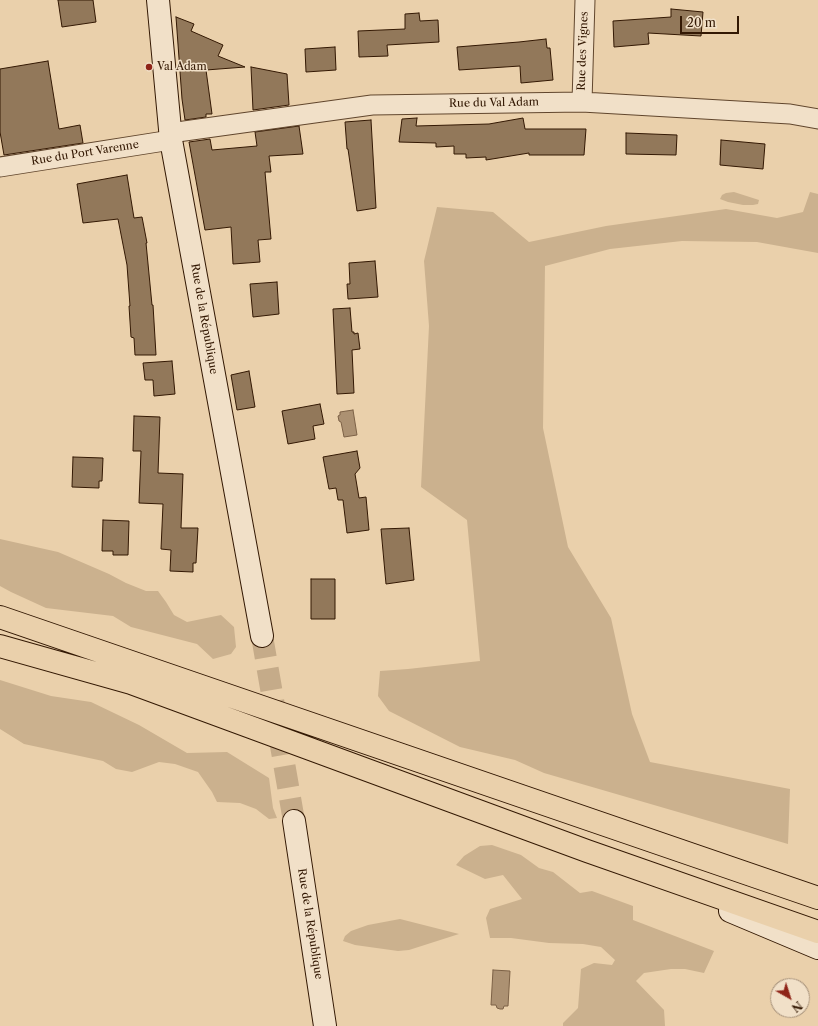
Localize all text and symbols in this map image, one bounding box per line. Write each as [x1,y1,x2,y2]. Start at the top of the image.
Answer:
scale bar [682,8,741,34]
street label: Rue des Vignes [575,11,591,91]
text: 20 m [687,15,716,30]
place label: Val Adam [157,60,207,74]
marker: Val Adam [144,62,154,72]
street label: Rue du Val Adam [449,96,539,110]
street label: Rue du Port Varenne [30,138,140,168]
street label: Rue de la République [188,263,220,375]
street label: Rue de la République [295,868,325,980]
north arrow [770,978,810,1018]
text: N [789,998,805,1015]

